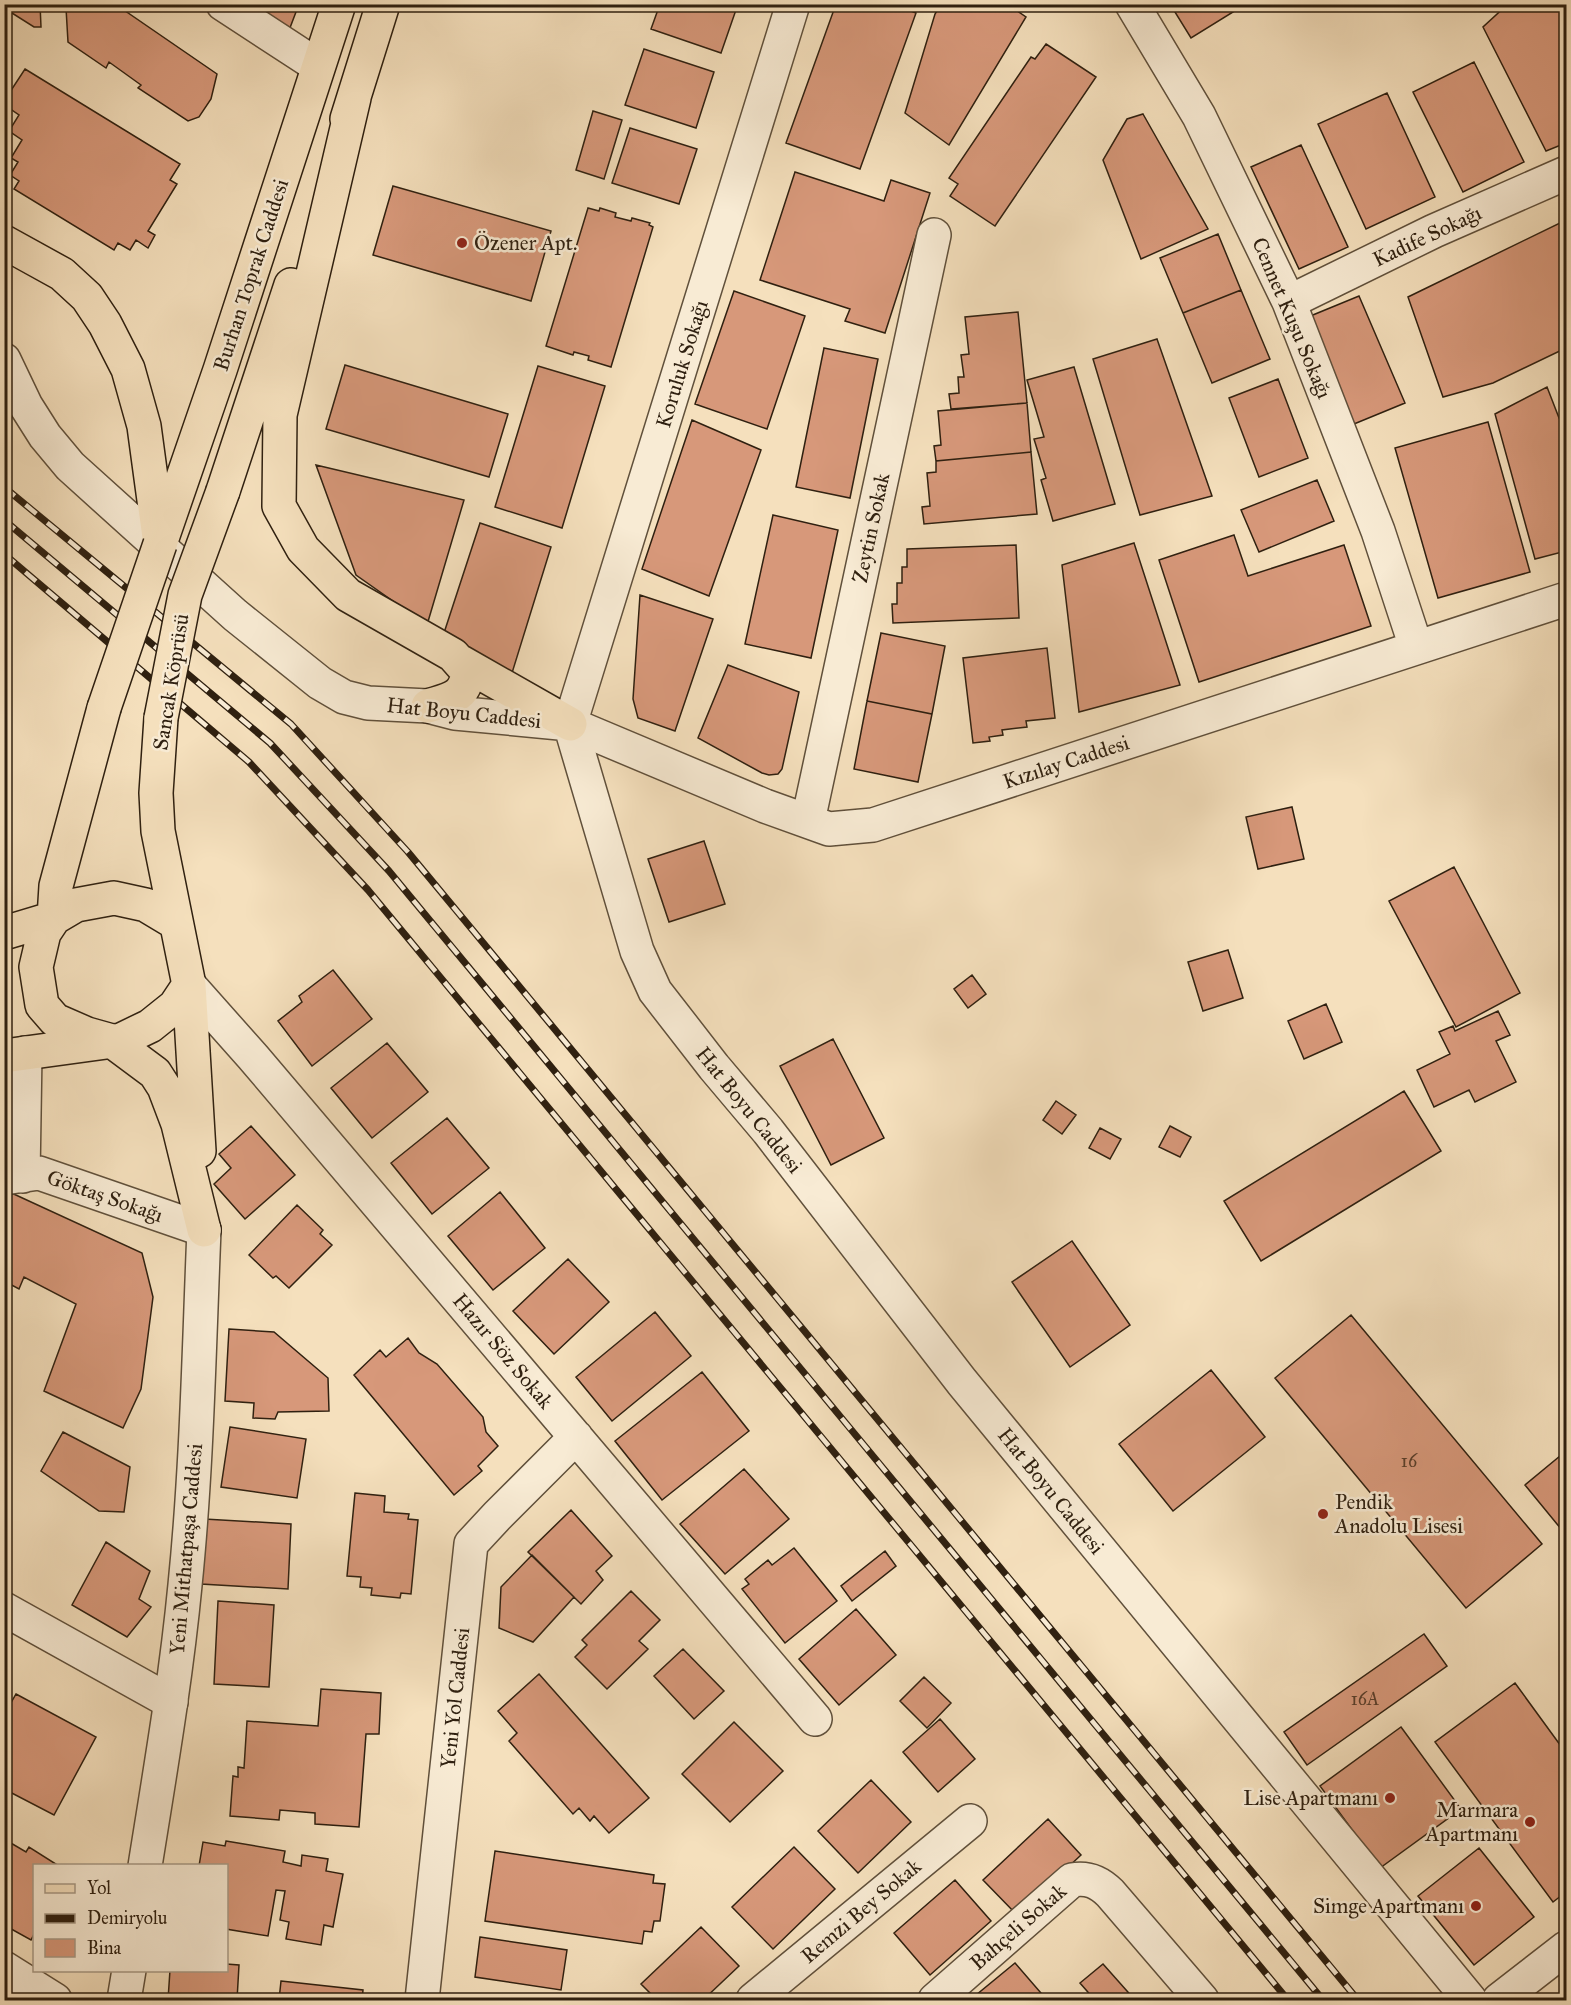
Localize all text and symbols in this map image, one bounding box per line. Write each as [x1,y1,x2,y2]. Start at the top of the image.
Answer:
street label: Burhan Toprak Caddesi [208,175,294,374]
street label: Kadife Sokağı [1368,199,1486,273]
place label: Özener Apt. [474,230,577,256]
street label: Cennet Kuşu Sokağı [1246,234,1338,403]
marker: Özener Apt. [455,236,469,250]
street label: Koruluk Sokağı [650,297,714,431]
street label: Zeytin Sokak [847,470,895,585]
street label: Sancak Köprüsü [147,612,195,752]
street label: Hat Boyu Caddesi [385,692,543,734]
street label: Kızılay Caddesi [1000,729,1133,795]
street label: Hat Boyu Caddesi [690,1041,808,1179]
street label: Göktaş Sokağı [44,1164,167,1228]
street label: Hazır Söz Sokak [447,1288,559,1414]
street label: Hat Boyu Caddesi [992,1422,1110,1560]
street label: Yeni Mithatpaşa Caddesi [164,1442,208,1656]
house number: 16 [1401,1450,1418,1472]
place label: Pendik Anadolu Lisesi [1334,1489,1463,1539]
marker: Pendik Anadolu Lisesi [1316,1507,1330,1521]
street label: Yeni Yol Caddesi [435,1626,475,1770]
house number: 16A [1351,1688,1379,1710]
place label: Lise Apartmanı [1243,1785,1378,1811]
marker: Lise Apartmanı [1383,1791,1397,1805]
place label: Marmara Apartmanı [1425,1797,1518,1847]
marker: Marmara Apartmanı [1523,1815,1537,1829]
street label: Remzi Bey Sokak [796,1853,927,1969]
legend [33,1864,228,1972]
text: Yol [87,1877,111,1899]
street label: Bahçeli Sokak [965,1878,1072,1976]
place label: Simge Apartmanı [1313,1893,1464,1919]
marker: Simge Apartmanı [1469,1899,1483,1913]
text: Demiryolu [87,1907,168,1929]
text: Bina [87,1937,122,1959]

